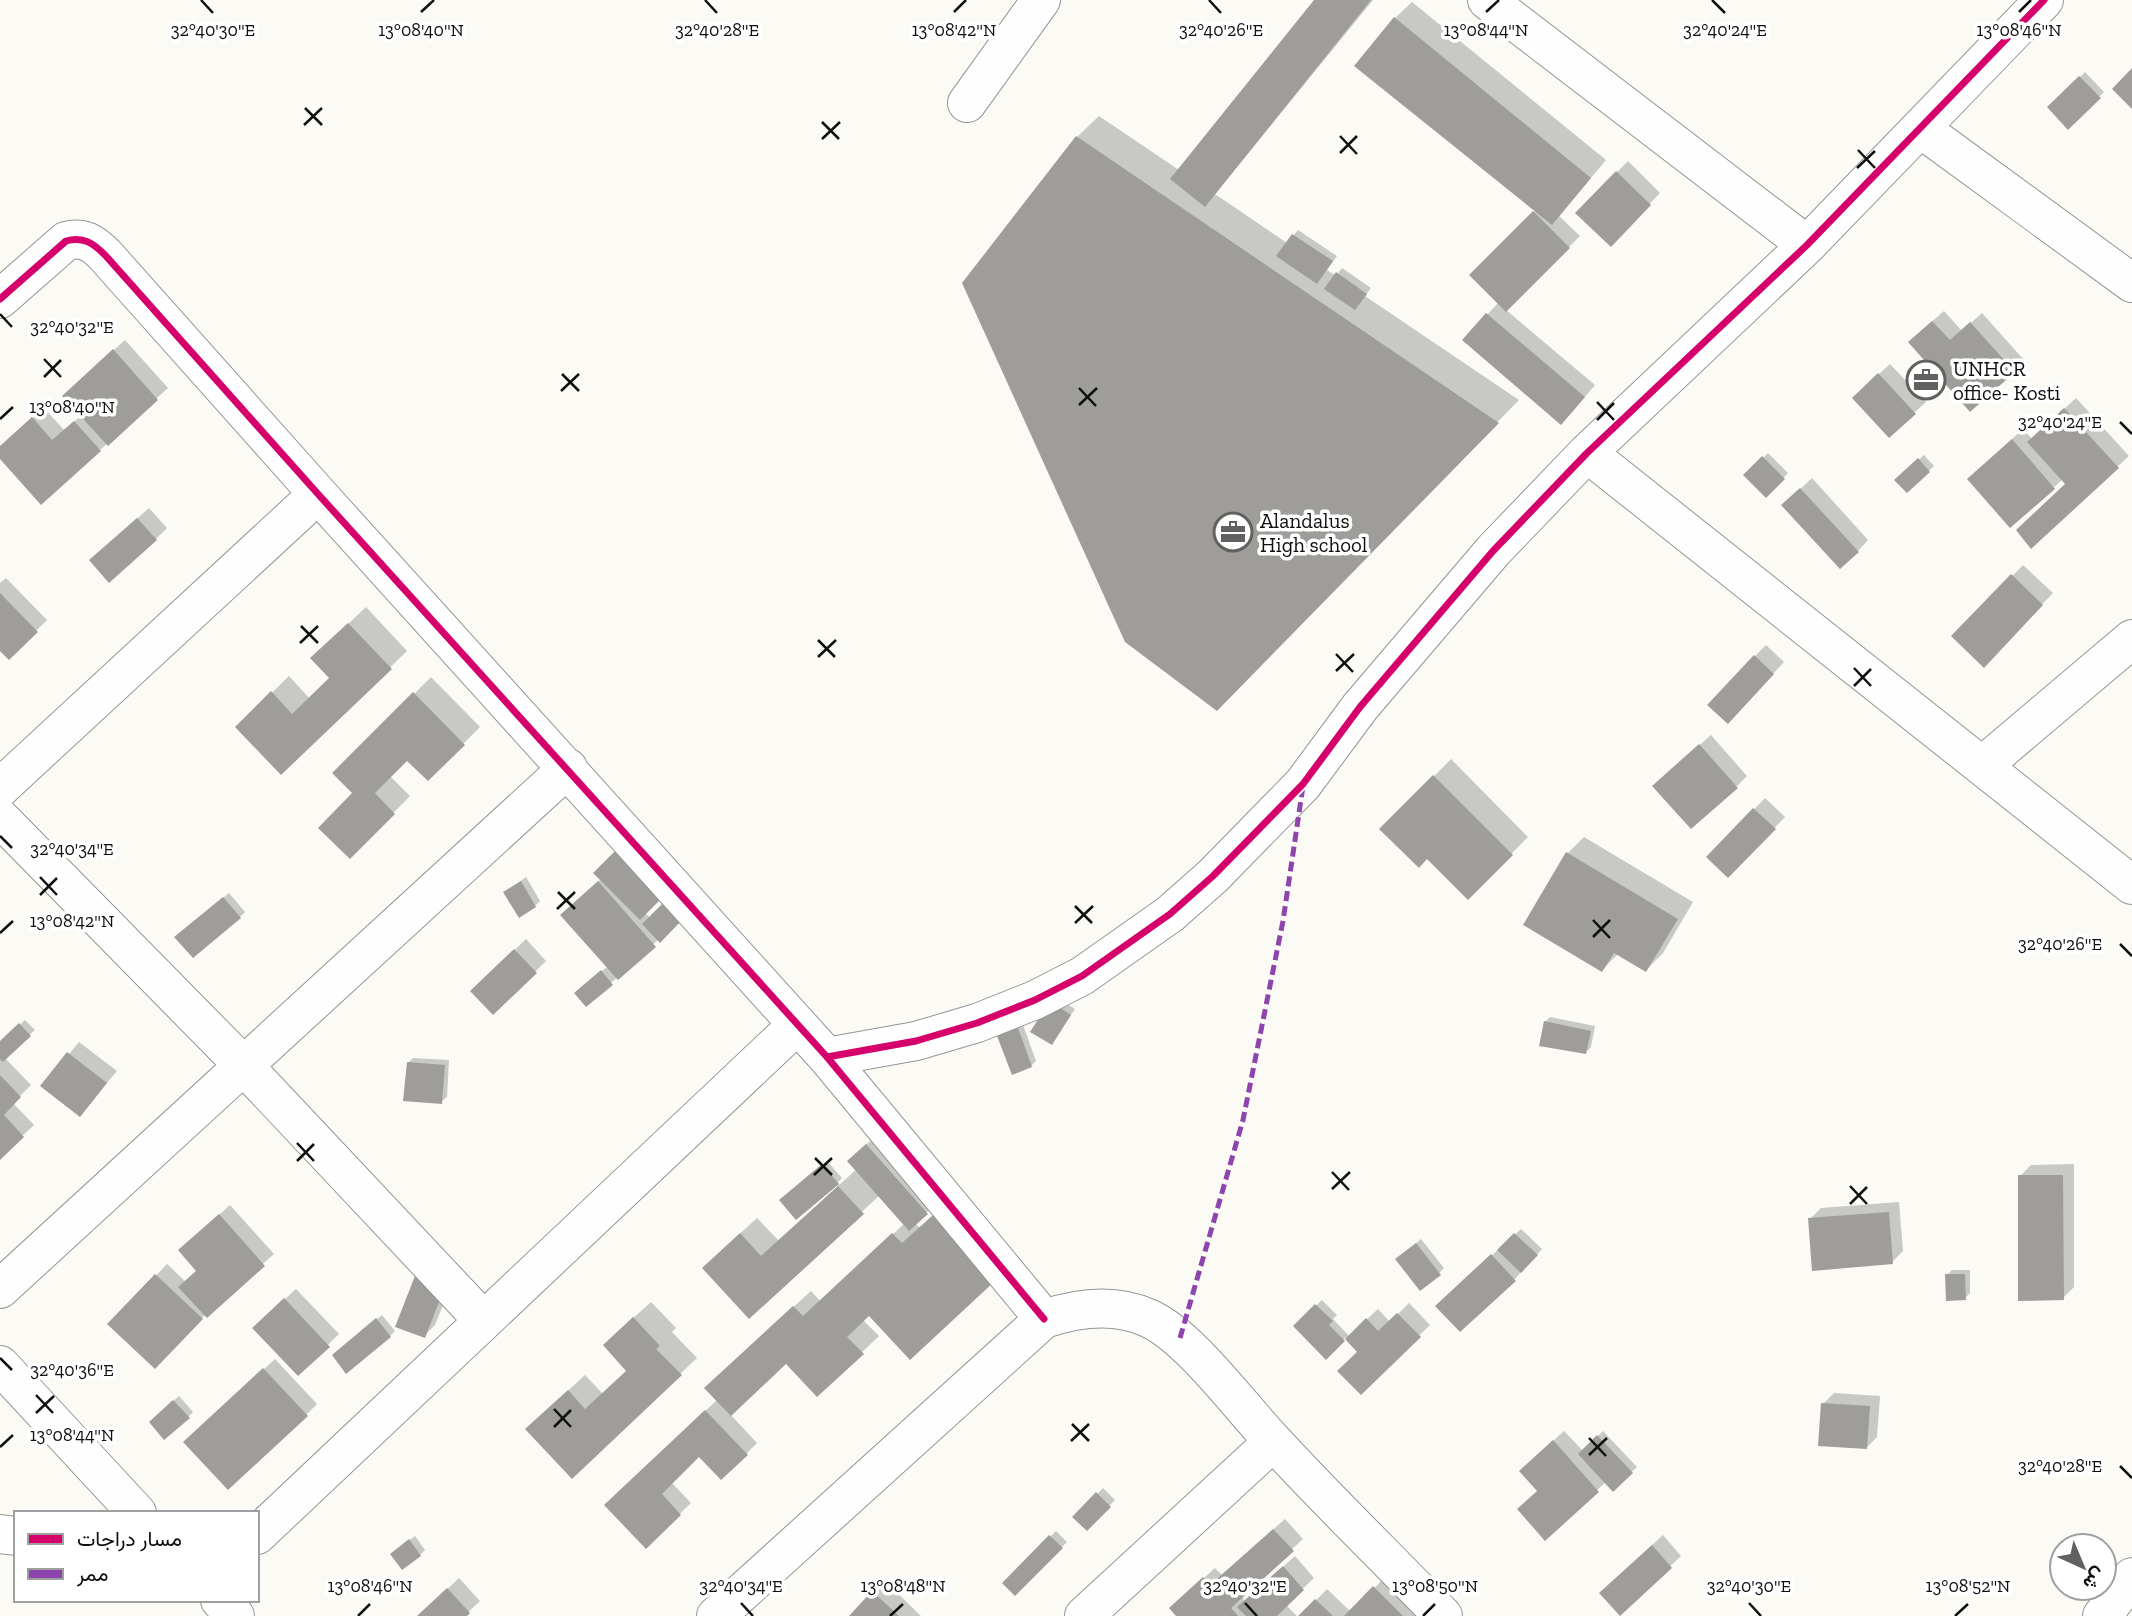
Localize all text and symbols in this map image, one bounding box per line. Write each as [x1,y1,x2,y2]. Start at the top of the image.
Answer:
text: 32°40'30"E [171,19,255,41]
text: 13°08'40"N [378,19,464,41]
text: 32°40'28"E [675,19,759,41]
text: 13°08'42"N [912,19,996,41]
text: 32°40'26"E [1179,19,1263,41]
text: 13°08'44"N [1444,19,1528,41]
text: 32°40'24"E [1683,19,1767,41]
text: 13°08'46"N [1977,19,2061,41]
text: 32°40'32"E [30,316,114,338]
place label: UNHCR office- Kosti [1953,356,2060,405]
office icon: UNHCR office- Kosti [1905,359,1947,401]
text: 13°08'40"N [29,396,115,418]
text: 32°40'24"E [2018,411,2102,433]
place label: Alandalus High school [1260,508,1368,557]
office icon: Alandalus High school [1212,511,1254,553]
text: 32°40'34"E [30,838,114,860]
text: 13°08'42"N [30,910,114,932]
text: 32°40'26"E [2018,933,2102,955]
text: 32°40'36"E [30,1359,114,1381]
text: 13°08'44"N [30,1424,114,1446]
text: 32°40'28"E [2018,1455,2102,1477]
legend [14,1511,259,1602]
text: مسار دراجات [77,1526,182,1552]
north arrow [2048,1532,2118,1602]
text: ممر [76,1561,108,1587]
text: ش [2078,1563,2111,1595]
text: 13°08'46"N [328,1575,412,1597]
text: 32°40'34"E [699,1575,783,1597]
text: 13°08'48"N [860,1575,946,1597]
text: 32°40'32"E [1203,1575,1287,1597]
text: 13°08'50"N [1392,1575,1478,1597]
text: 32°40'30"E [1707,1575,1791,1597]
text: 13°08'52"N [1926,1575,2010,1597]

